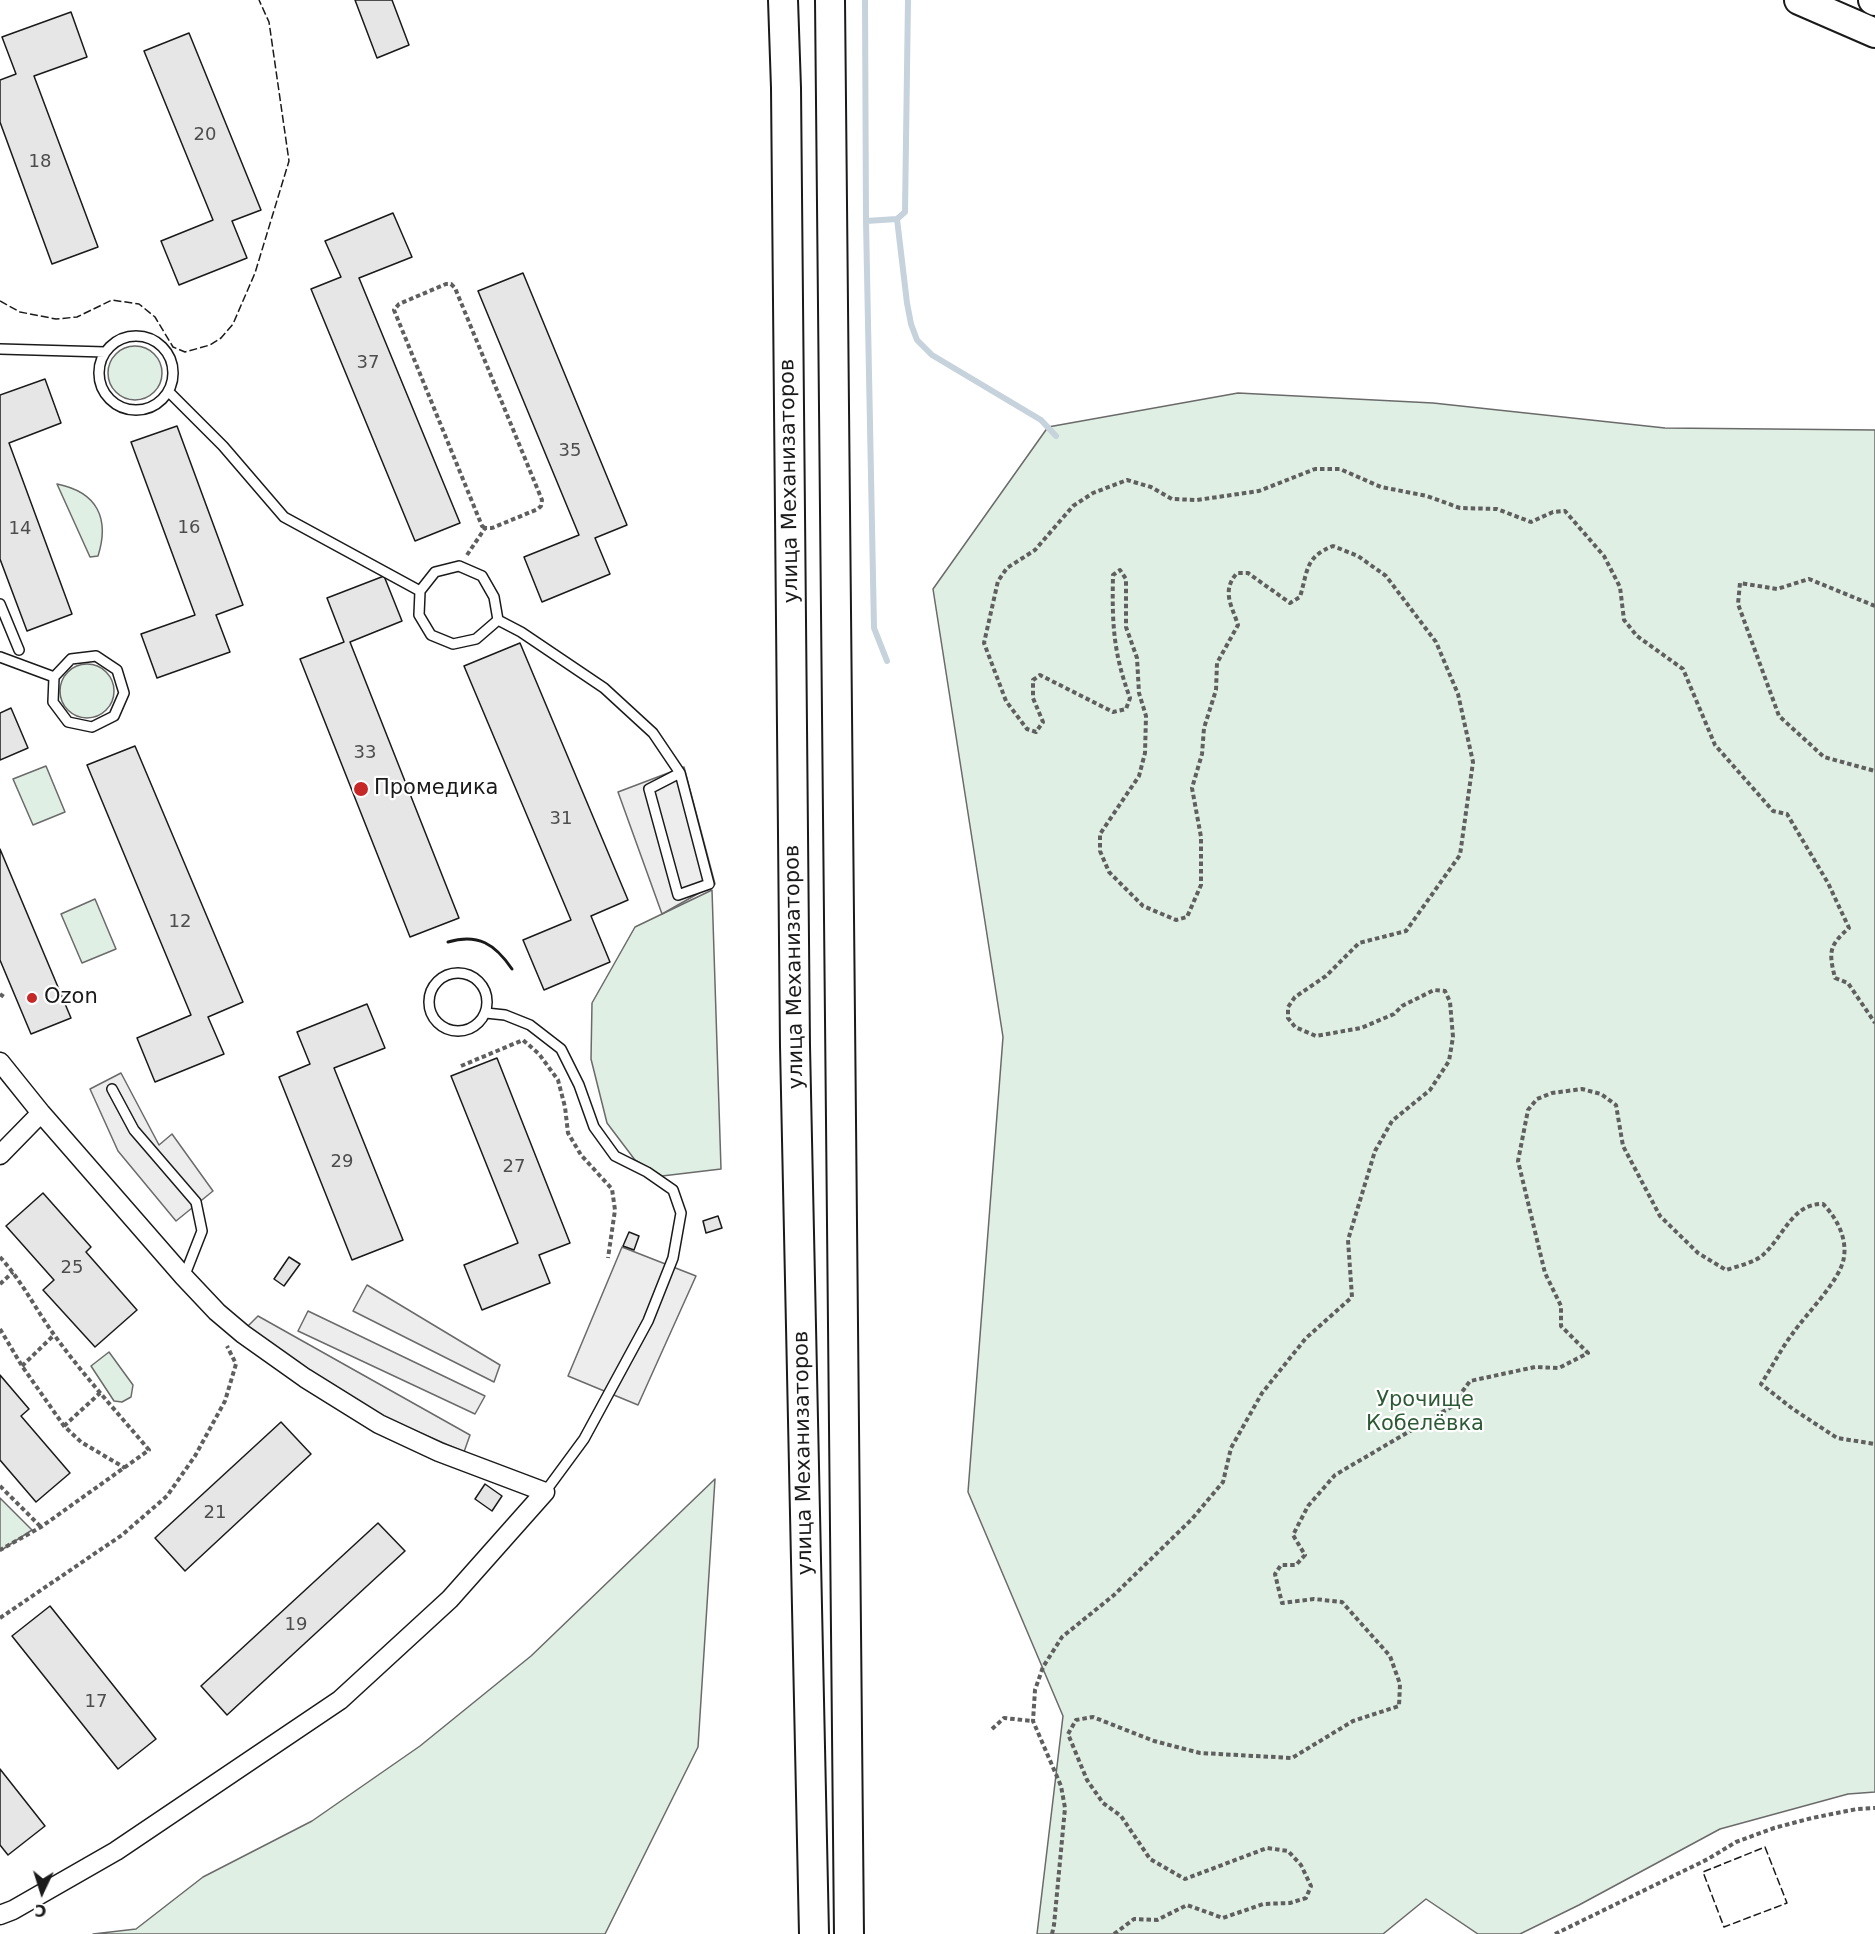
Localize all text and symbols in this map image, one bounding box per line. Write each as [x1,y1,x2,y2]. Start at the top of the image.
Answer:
house number: 20 [194,124,216,146]
house number: 18 [29,151,51,173]
house number: 37 [357,352,379,374]
street label: улица Механизаторов [775,358,805,604]
house number: 35 [559,440,581,462]
house number: 16 [178,517,200,539]
house number: 14 [9,518,31,540]
house number: 33 [354,742,376,764]
place label: Промедика [374,776,498,802]
marker: Промедика [352,780,370,798]
house number: 31 [550,808,572,830]
street label: улица Механизаторов [780,844,810,1090]
house number: 12 [169,911,191,933]
place label: Ozon [44,985,98,1011]
marker: Ozon [25,991,39,1005]
house number: 29 [331,1151,353,1173]
house number: 27 [503,1156,525,1178]
house number: 25 [61,1257,83,1279]
street label: улица Механизаторов [789,1330,819,1576]
park label: Урочище Кобелёвка [1366,1388,1484,1438]
house number: 21 [204,1502,226,1524]
house number: 19 [285,1614,307,1636]
house number: 17 [85,1691,107,1713]
north arrow [12,1862,72,1922]
text: С [34,1901,47,1920]

